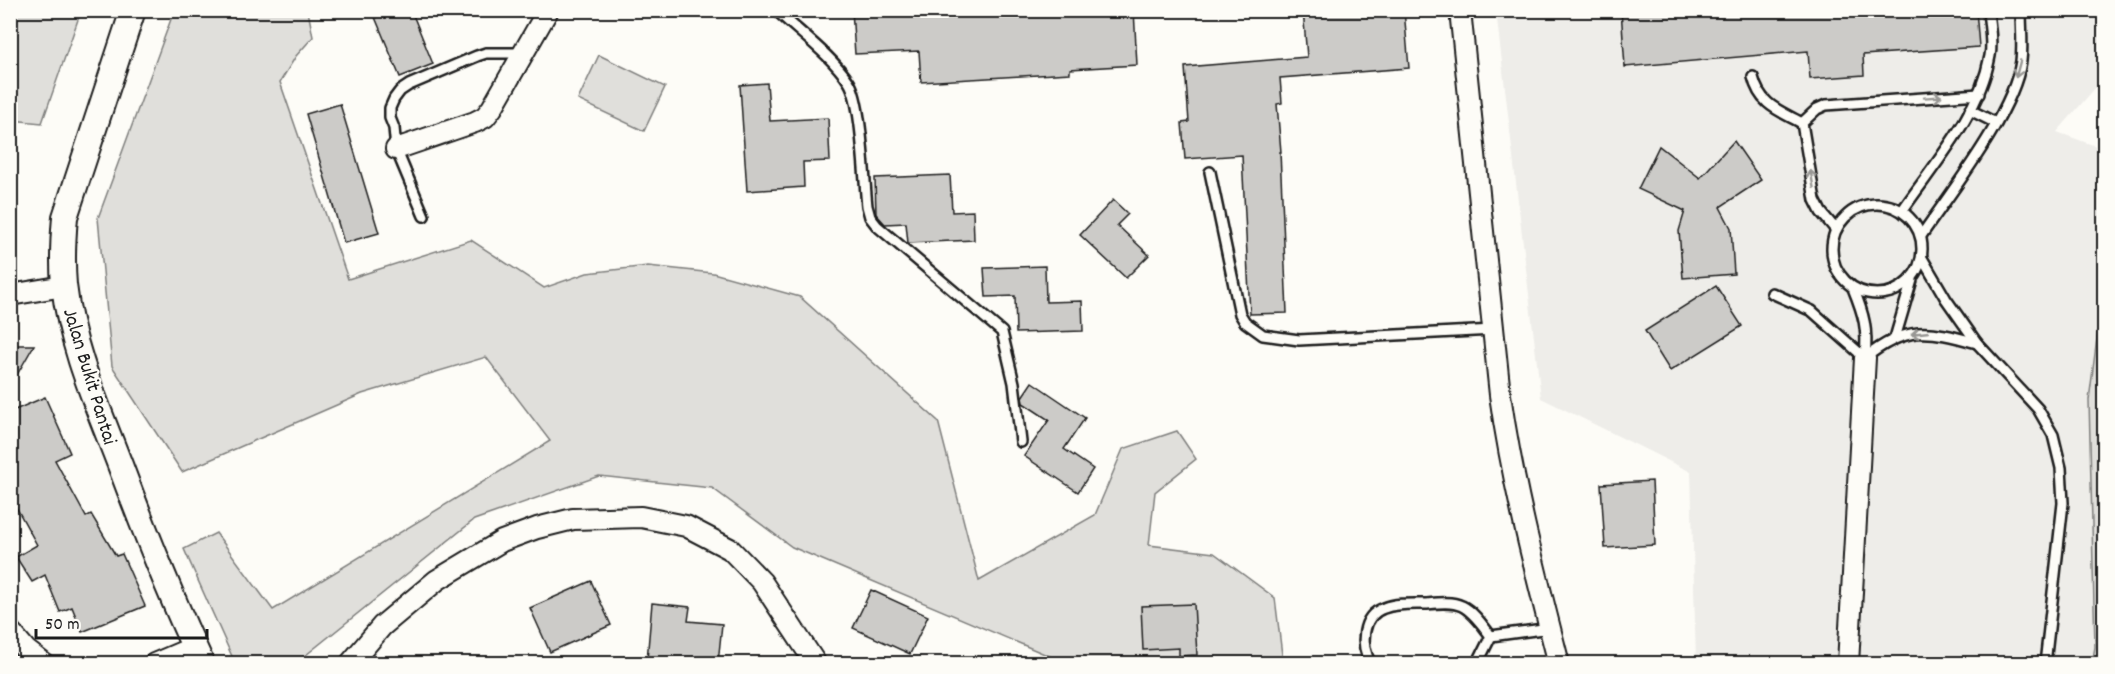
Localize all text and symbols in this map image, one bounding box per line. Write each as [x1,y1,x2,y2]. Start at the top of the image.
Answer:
one-way arrow [2012,59,2024,78]
one-way arrow [1923,91,1943,102]
one-way arrow [1806,170,1817,189]
street label: Jalan Bukit Pantai [53,305,123,449]
one-way arrow [1911,328,1930,339]
scale bar [36,602,207,640]
text: 50 m [45,613,80,638]

